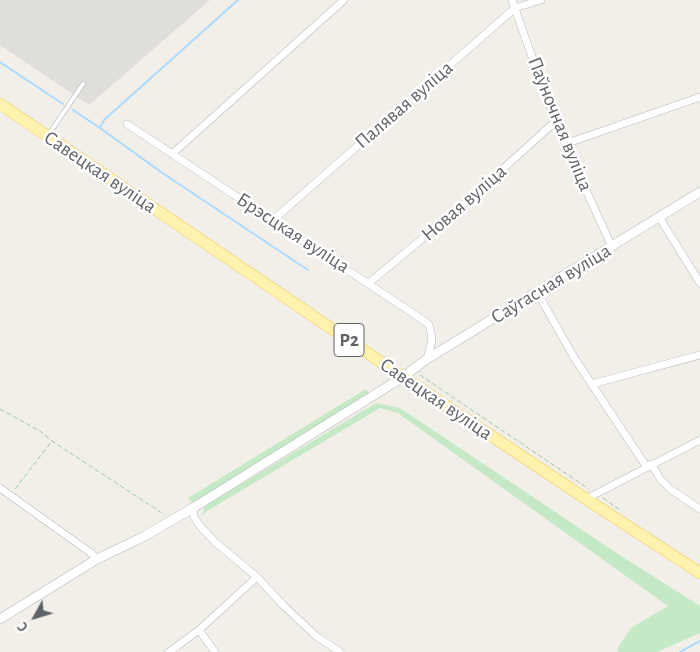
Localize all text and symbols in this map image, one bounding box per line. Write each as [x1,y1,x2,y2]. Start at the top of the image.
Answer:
street label: Паўночная вуліца [522,53,598,195]
street label: Палявая вуліца [350,56,458,154]
street label: Савецкая вуліца [39,126,161,218]
street label: Новая вуліца [416,159,512,247]
street label: Брэсцкая вуліца [232,187,354,279]
street label: Саўгасная вуліца [487,239,615,329]
road number: Р2 [334,324,364,356]
street label: Савецкая вуліца [375,353,497,445]
north arrow [10,592,60,642]
text: С [15,619,31,634]

